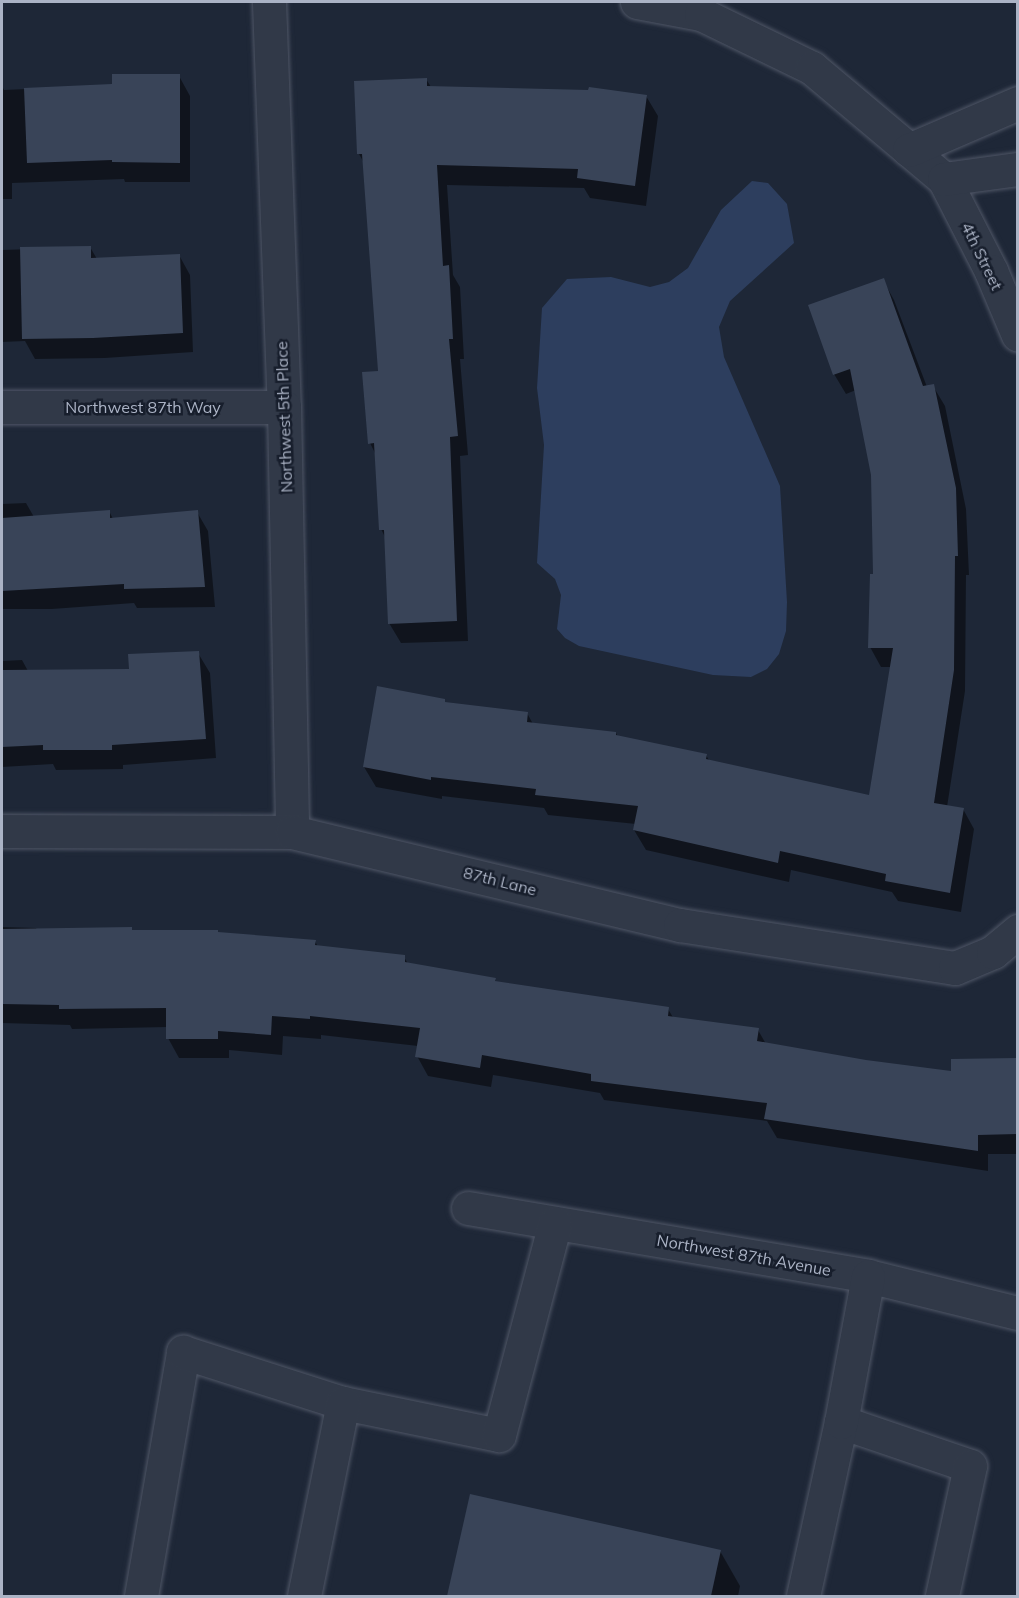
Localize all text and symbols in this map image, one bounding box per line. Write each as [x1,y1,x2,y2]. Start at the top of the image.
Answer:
street label: 4th Street [957,219,1007,293]
street label: Northwest 5th Place [272,341,296,493]
street label: Northwest 87th Way [65,397,221,417]
street label: 87th Lane [461,863,539,899]
street label: Northwest 87th Avenue [655,1230,833,1280]

